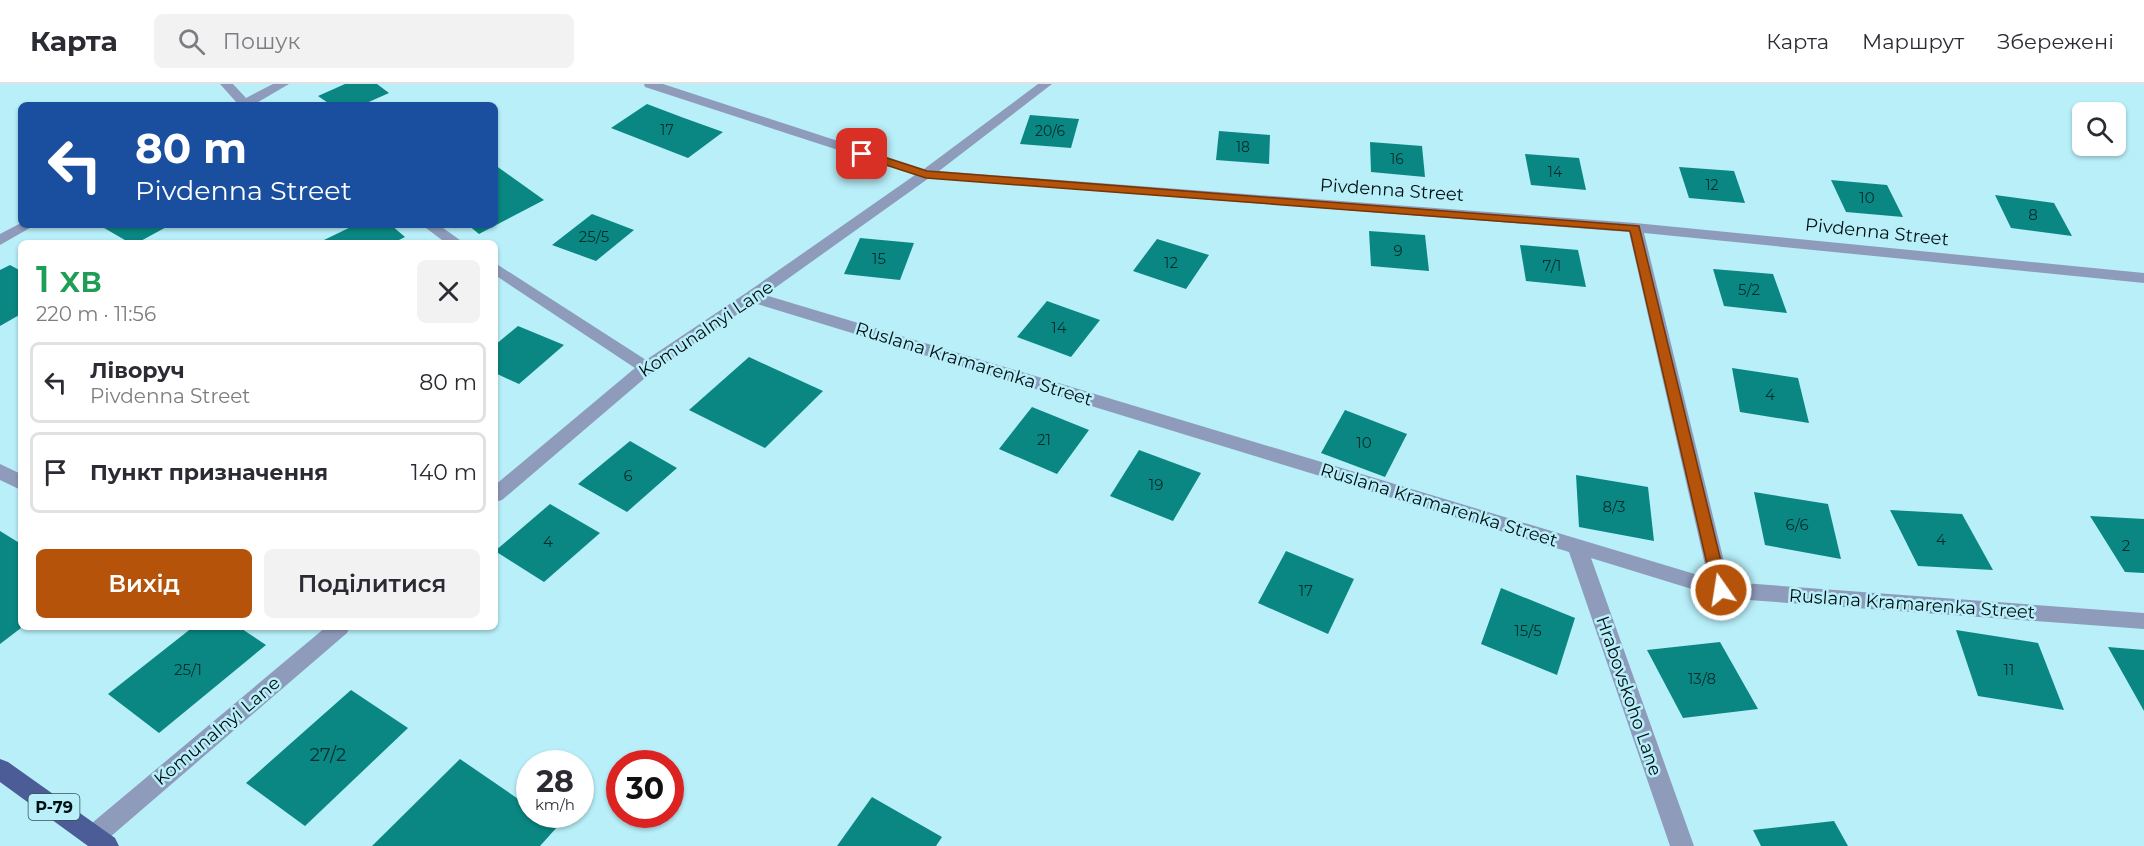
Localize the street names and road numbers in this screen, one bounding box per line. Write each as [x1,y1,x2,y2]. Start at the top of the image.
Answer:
street label: Pivdenna Street [1319,174,1465,206]
street label: Pivdenna Street [1804,214,1950,250]
street label: Komunalnyi Lane [634,276,778,382]
street label: Ruslana Kramarenka Street [853,317,1095,411]
street label: Ruslana Kramarenka Street [1318,458,1560,552]
street label: Ruslana Kramarenka Street [1788,584,2036,624]
street label: Hrabovskoho Lane [1591,613,1667,779]
street label: Komunalnyi Lane [149,672,285,790]
road number: Р-79 [28,794,80,820]

